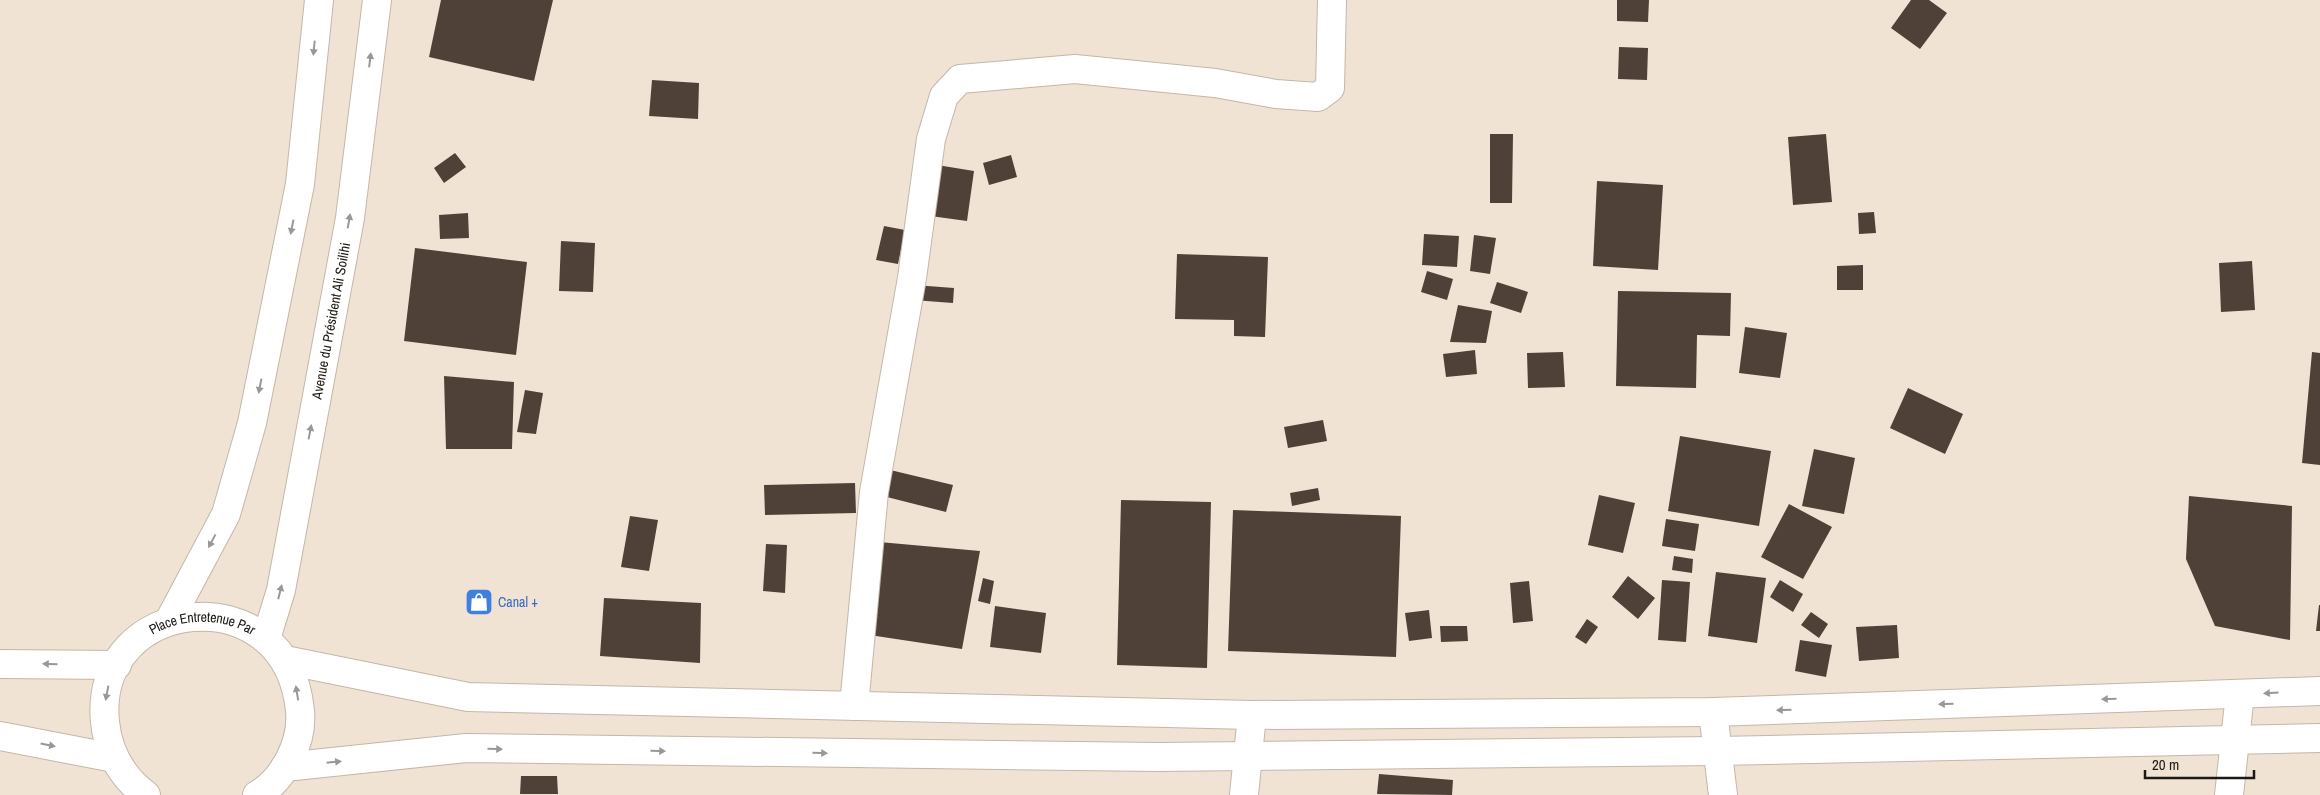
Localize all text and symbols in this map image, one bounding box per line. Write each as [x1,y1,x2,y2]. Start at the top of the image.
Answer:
one-way arrow [310,41,318,57]
one-way arrow [366,51,374,67]
one-way arrow [346,212,354,228]
one-way arrow [288,219,296,235]
street label: Avenue du Président Ali Soilihi [307,241,354,402]
one-way arrow [256,379,264,394]
one-way arrow [306,424,314,440]
one-way arrow [208,533,216,548]
one-way arrow [276,584,284,599]
shop icon: Canal + [464,587,494,617]
place label: Canal + [498,593,538,611]
text: Place Entretenue Par [146,608,259,639]
street label: Place Entretenue Par [147,626,257,642]
one-way arrow [42,660,58,668]
one-way arrow [293,685,301,701]
one-way arrow [103,686,111,701]
one-way arrow [2263,689,2279,697]
one-way arrow [2101,695,2117,703]
one-way arrow [1938,701,1954,709]
one-way arrow [1776,706,1792,714]
one-way arrow [40,741,55,749]
one-way arrow [488,745,504,753]
one-way arrow [650,747,666,755]
scale bar [2145,748,2254,780]
one-way arrow [813,749,829,757]
text: 20 m [2152,754,2179,775]
one-way arrow [326,758,342,766]

